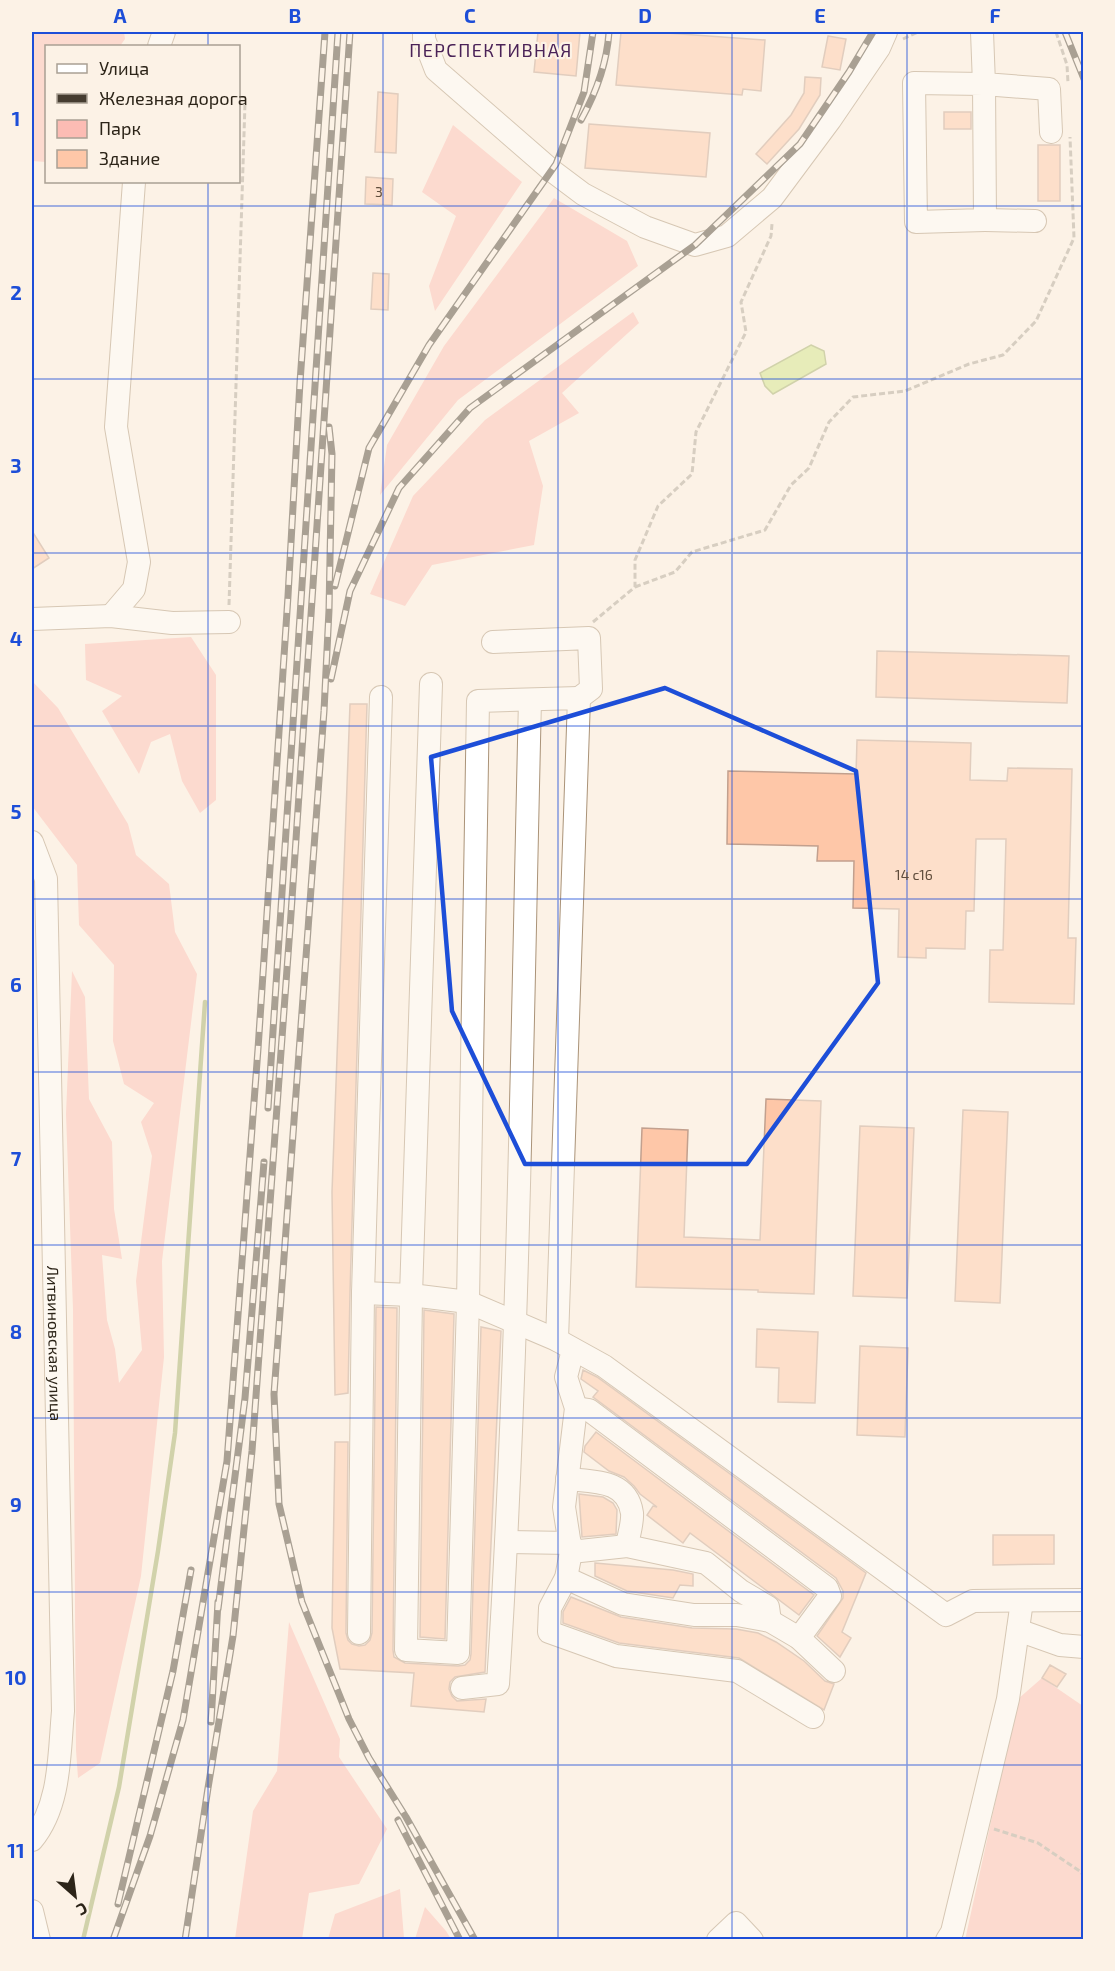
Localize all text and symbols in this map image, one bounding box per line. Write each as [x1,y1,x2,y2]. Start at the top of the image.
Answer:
text: A [113,3,127,27]
text: B [289,3,301,27]
text: C [464,3,476,27]
text: D [638,3,652,27]
text: E [814,3,826,27]
text: F [989,3,1001,27]
district label: ПЕРСПЕКТИВНАЯ [409,39,573,61]
legend [45,45,240,183]
text: Улица [99,57,149,79]
text: Железная дорога [99,87,248,109]
text: 1 [12,106,20,130]
text: Парк [99,117,141,139]
text: Здание [99,147,160,169]
house number: 3 [375,183,383,200]
text: 2 [10,280,22,304]
text: 3 [10,453,22,477]
text: 4 [10,626,23,650]
text: 5 [10,799,22,823]
house number: 14 с16 [895,866,933,883]
text: 6 [10,972,22,996]
text: 7 [11,1146,22,1170]
street label: Литвиновская улица [44,1265,67,1421]
text: 8 [10,1319,22,1343]
text: 9 [10,1492,22,1516]
text: 10 [5,1665,27,1689]
text: 11 [7,1838,25,1862]
north arrow [45,1866,105,1926]
text: С [74,1899,91,1920]

